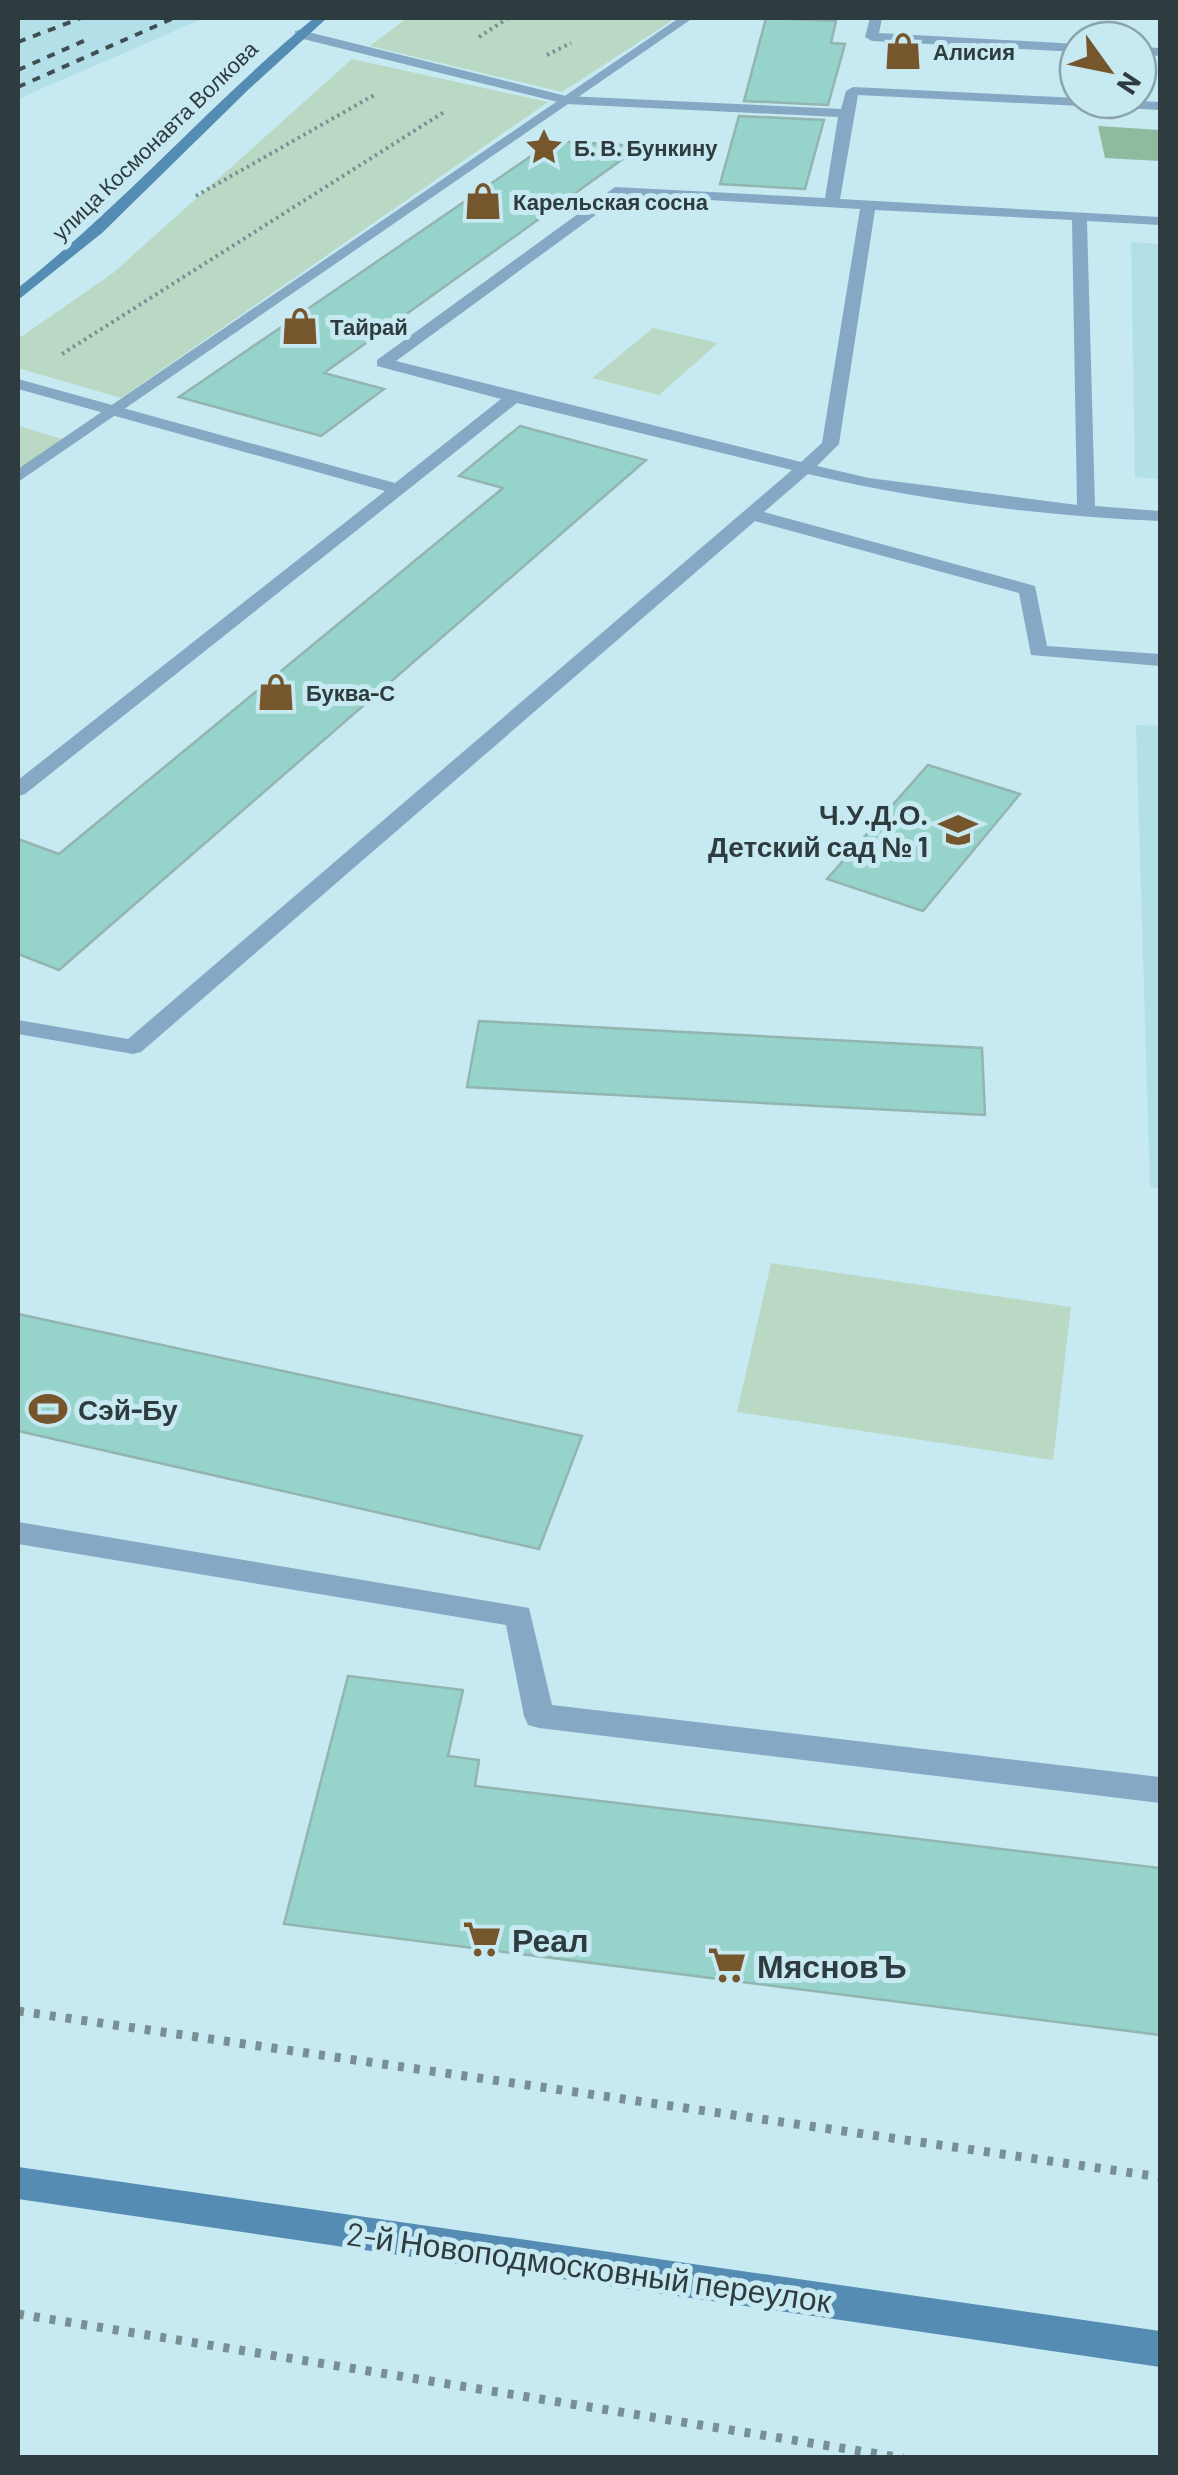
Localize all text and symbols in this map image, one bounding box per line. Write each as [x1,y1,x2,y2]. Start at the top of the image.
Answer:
north arrow [1058,20,1158,120]
shop icon: Алисия [882,30,924,72]
street label: улица Космонавта Волкова [46,34,263,246]
place label: Алисия [933,38,1015,64]
text: N [1110,67,1149,101]
place icon: Б. В. Бункину [523,126,565,168]
place label: Б. В. Бункину [574,134,718,161]
shop icon: Карельская сосна [462,180,504,222]
place label: Карельская сосна [513,188,709,215]
shop icon: Тайрай [279,305,321,347]
place label: Тайрай [330,313,408,340]
shop icon: Буква-С [255,671,297,713]
place label: Буква-С [306,679,395,706]
place label: Ч.У.Д.О. Детский сад № 1 [708,797,928,863]
school or university icon: Ч.У.Д.О. Детский сад № 1 [937,809,979,851]
sports icon: Сэй-Бу [27,1388,69,1430]
place label: Сэй-Бу [78,1392,178,1426]
supermarket icon: Реал [461,1918,503,1960]
place label: Реал [512,1920,588,1958]
supermarket icon: МясновЪ [706,1944,748,1986]
place label: МясновЪ [757,1946,907,1984]
street label: 2-й Новоподмосковный переулок [344,2213,835,2320]

